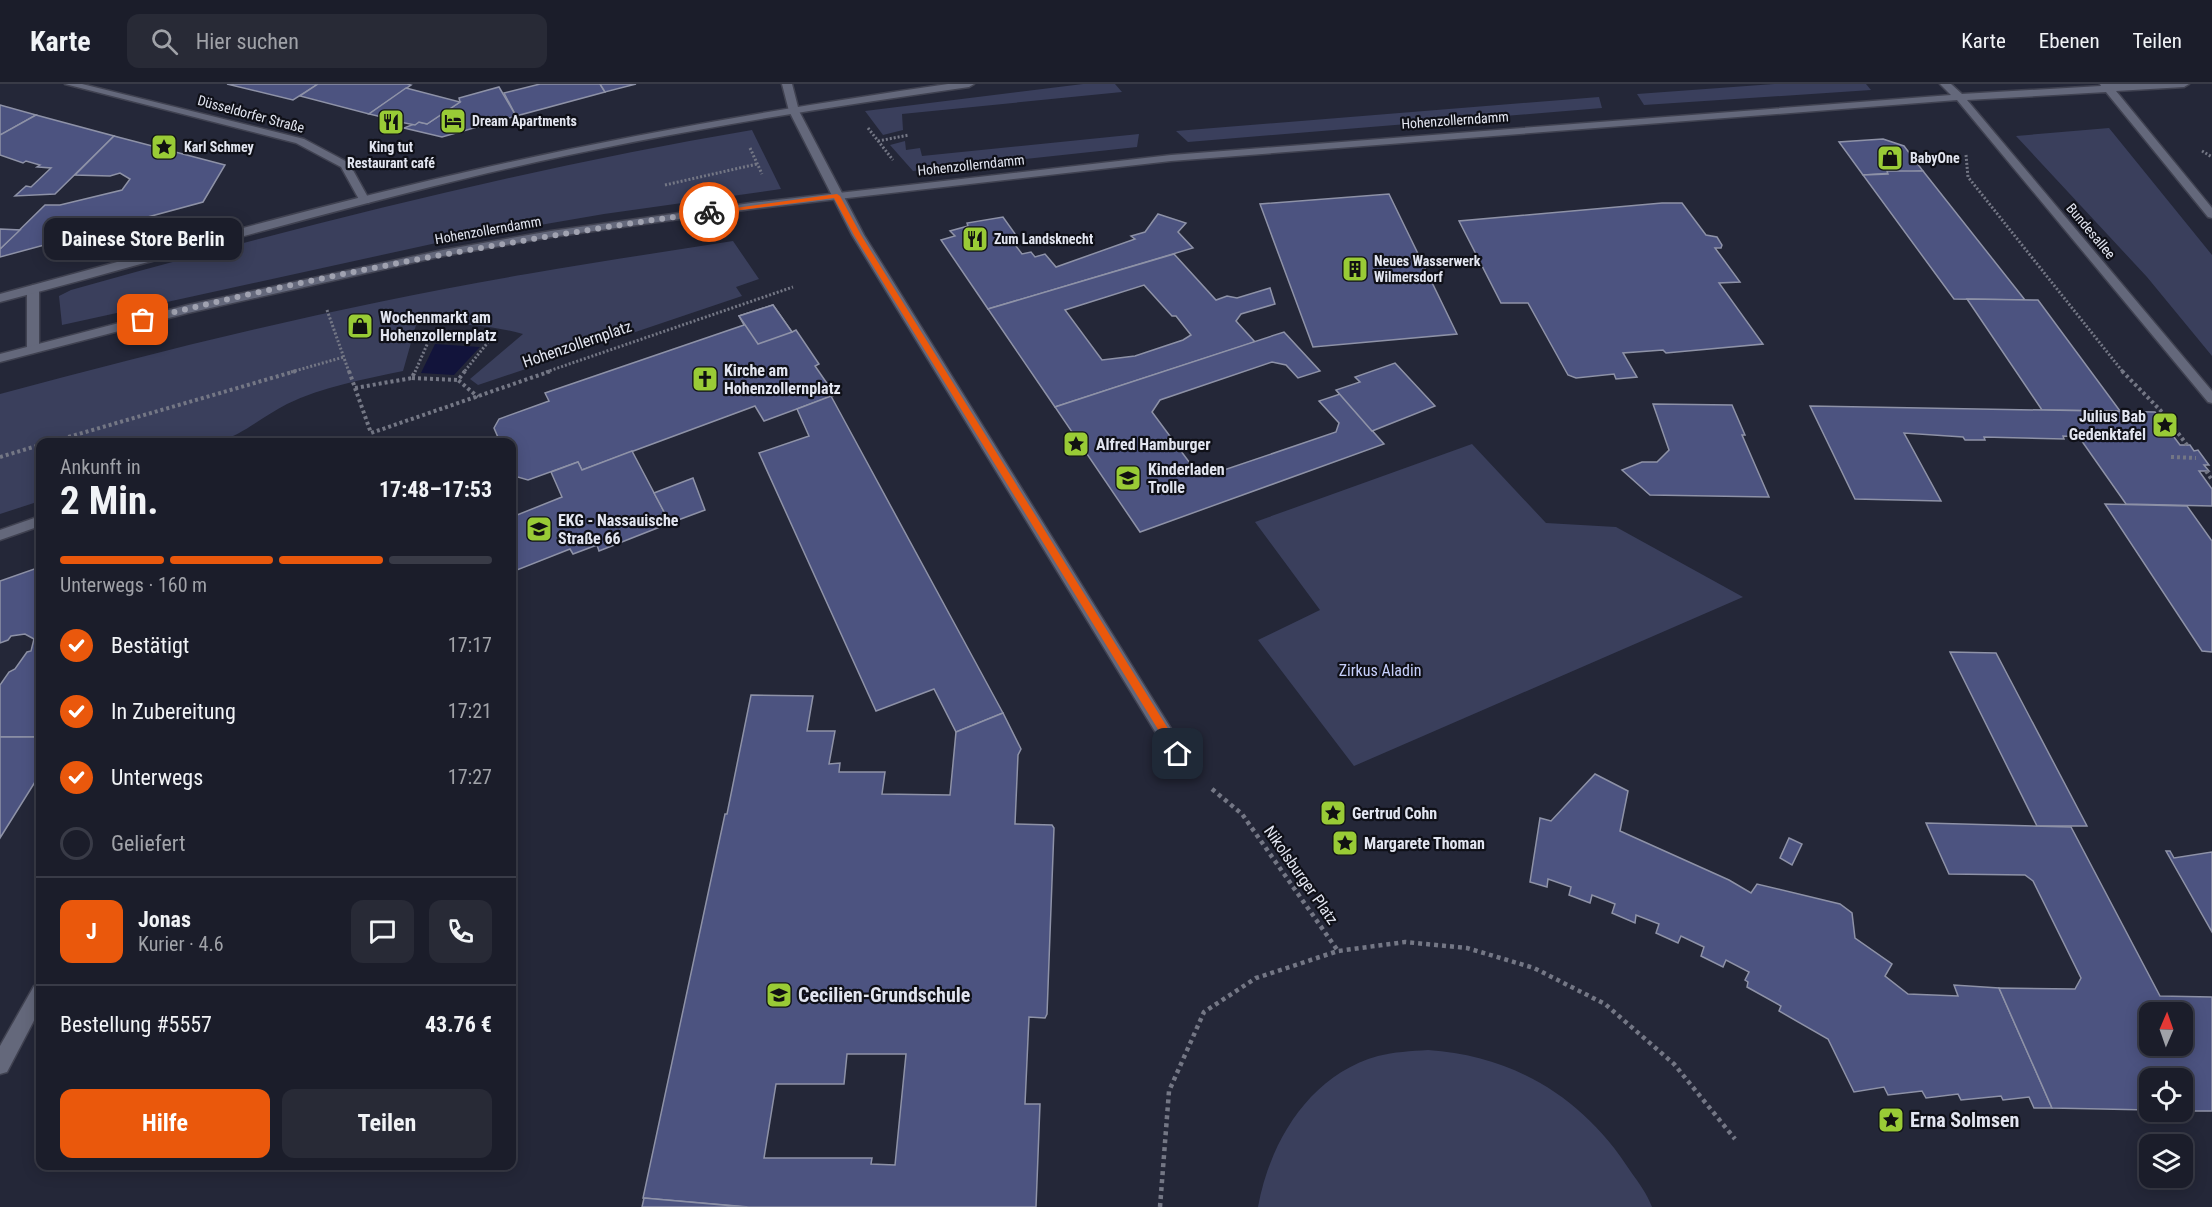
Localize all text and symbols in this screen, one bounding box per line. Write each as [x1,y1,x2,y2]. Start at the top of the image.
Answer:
search box [127,14,547,68]
text: Karte [30,25,91,58]
icon: search [148,25,181,58]
text: Hier suchen [196,29,299,54]
text: Karte [1961,29,2006,53]
text: Ebenen [2039,29,2100,53]
text: Teilen [2133,29,2182,53]
street label: Düsseldorfer Straße [196,92,307,136]
hotel icon: Dream Apartments [438,106,468,136]
restaurant icon: King tut Restaurant café [376,107,406,137]
street label: Hohenzollerndamm [1401,108,1509,132]
place label: Dream Apartments [472,113,577,129]
place icon: Karl Schmey [149,132,179,162]
place label: Karl Schmey [184,139,255,155]
place label: King tut Restaurant café [347,139,435,171]
shop icon: BabyOne [1875,143,1905,173]
place label: BabyOne [1910,150,1960,166]
street label: Hohenzollerndamm [917,151,1025,179]
courier [679,182,739,242]
icon: bike [693,196,726,229]
street label: Bundesallee [2063,200,2119,262]
street label: Hohenzollerndamm [434,213,542,247]
callout: Dainese Store Berlin [44,218,242,260]
restaurant icon: Zum Landsknecht [960,224,990,254]
text: Dainese Store Berlin [62,227,224,251]
place label: Zum Landsknecht [994,231,1093,247]
place label: Neues Wasserwerk Wilmersdorf [1374,253,1481,285]
building icon: Neues Wasserwerk Wilmersdorf [1340,254,1370,284]
pin [117,294,168,345]
icon: bag [126,303,159,336]
place label: Wochenmarkt am Hohenzollernplatz [380,308,497,345]
shop icon: Wochenmarkt am Hohenzollernplatz [345,311,375,341]
street label: Hohenzollernplatz [520,316,634,372]
place label: Kirche am Hohenzollernplatz [724,361,841,398]
church icon: Kirche am Hohenzollernplatz [690,364,720,394]
place label: Julius Bab Gedenktafel [2069,407,2146,444]
place icon: Julius Bab Gedenktafel [2150,410,2180,440]
place icon: Alfred Hamburger [1061,429,1091,459]
place label: Alfred Hamburger [1096,435,1210,454]
text: Ankunft in [60,455,141,479]
place label: Kinderladen Trolle [1148,460,1225,497]
school or university icon: Kinderladen Trolle [1113,463,1143,493]
text: 17:48–17:53 [379,477,492,502]
text: 2 Min. [60,478,159,524]
place label: EKG - Nassauische Straße 66 [558,511,679,548]
school or university icon: EKG - Nassauische Straße 66 [524,514,554,544]
text: Unterwegs · 160 m [60,573,207,597]
icon: check [60,629,93,662]
text: Bestätigt [111,633,189,658]
text: 17:17 [448,633,492,657]
park label: Zirkus Aladin [1339,661,1421,680]
icon: check [60,695,93,728]
text: In Zubereitung [111,699,236,724]
text: 17:21 [448,699,492,723]
pin [1152,728,1203,779]
icon: home [1161,737,1194,770]
icon: check [60,761,93,794]
text: Unterwegs [111,765,203,790]
text: 17:27 [448,765,492,789]
place icon: Gertrud Cohn [1318,798,1348,828]
place label: Gertrud Cohn [1352,804,1437,823]
street label: Nikolsburger Platz [1260,822,1342,928]
place icon: Margarete Thoman [1330,828,1360,858]
text: Geliefert [111,831,186,856]
place label: Margarete Thoman [1364,834,1485,853]
button: chat [351,900,414,963]
button: phone [429,900,492,963]
text: Jonas [138,907,191,932]
text: J [86,919,97,944]
text: Kurier · 4.6 [138,932,224,956]
school or university icon: Cecilien-Grundschule [764,980,794,1010]
place label: Cecilien-Grundschule [798,983,970,1007]
north arrow [2139,1002,2193,1056]
map controls [2139,1002,2193,1188]
text: Bestellung #5557 [60,1012,212,1037]
text: 43.76 € [425,1012,492,1037]
button: locate [2139,1068,2193,1122]
button: Hilfe [60,1089,270,1158]
button: Teilen [282,1089,492,1158]
place icon: Erna Solmsen [1876,1105,1906,1135]
place label: Erna Solmsen [1910,1108,2019,1132]
button: layers [2139,1134,2193,1188]

